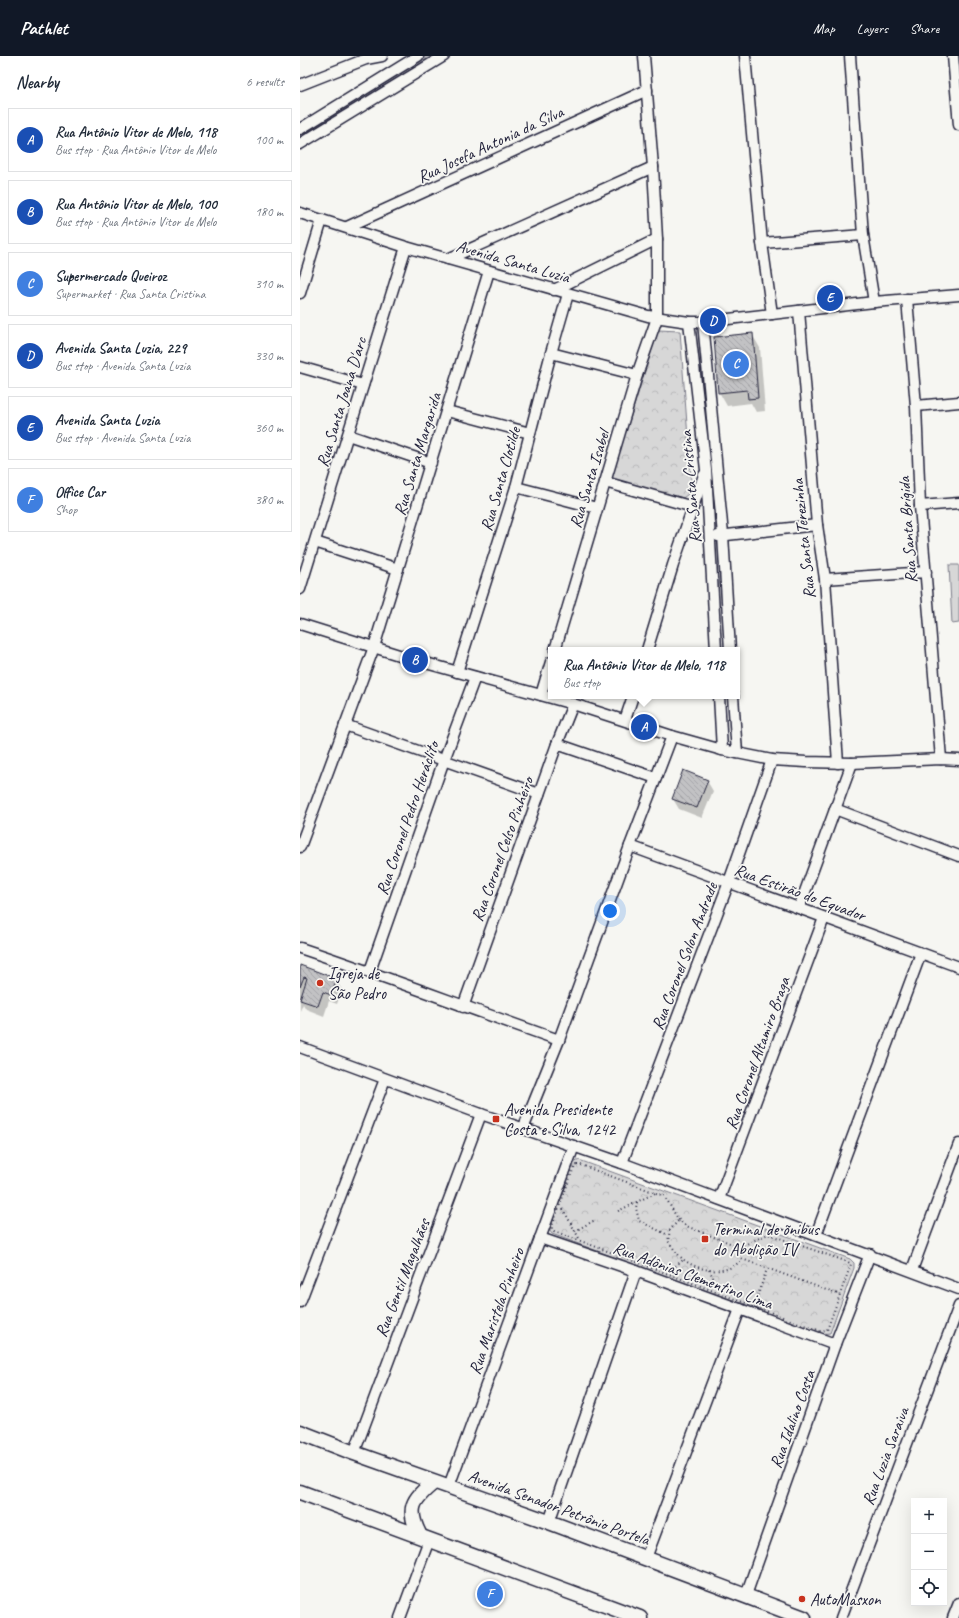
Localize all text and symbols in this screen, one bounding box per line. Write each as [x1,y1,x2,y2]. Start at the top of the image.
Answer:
text: Pathlet [20,16,68,40]
text: Map [813,20,835,37]
text: Layers [857,20,888,37]
text: Share [910,20,939,37]
text: Nearby [16,72,59,93]
text: 6 results [246,74,284,90]
street label: Rua Josefa Antonia da Silva [414,101,568,188]
text: Rua Antônio Vitor de Melo, 118 [55,123,217,142]
text: A [27,132,33,148]
text: 100 m [255,132,283,148]
text: Bus stop · Rua Antônio Vitor de Melo [55,142,216,158]
text: Rua Antônio Vitor de Melo, 100 [55,195,217,214]
text: B [27,204,33,220]
text: 180 m [255,204,283,220]
text: Bus stop · Rua Antônio Vitor de Melo [55,214,216,230]
street label: Avenida Santa Luzia [454,235,573,288]
text: Supermercado Queiroz [55,267,166,286]
text: C [27,276,33,292]
text: 310 m [255,276,283,292]
pin: E [817,283,843,313]
text: Supermarket · Rua Santa Cristina [55,286,205,302]
pin: D [700,306,726,336]
street label: Rua Santa Joana D'arc [312,334,371,470]
text: Avenida Santa Luzia, 229 [55,339,186,358]
text: D [26,348,34,364]
text: 330 m [255,348,283,364]
pin: C [723,349,749,379]
text: Bus stop · Avenida Santa Luzia [55,358,190,374]
street label: Rua Santa Margarida [389,389,446,518]
text: Avenida Santa Luzia [55,411,160,430]
text: E [27,420,33,436]
text: 360 m [255,420,283,436]
street label: Rua Santa Clotilde [476,423,526,533]
street label: Rua Santa Isabel [565,425,615,531]
street label: Rua Santa Cristina [675,428,706,544]
text: Bus stop · Avenida Santa Luzia [55,430,190,446]
street label: Rua Santa Brígida [893,475,922,584]
street label: Rua Santa Terezinha [787,477,820,600]
text: Office Car [55,483,105,502]
text: F [27,492,33,508]
text: 380 m [255,492,283,508]
text: Shop [55,502,77,518]
pin: B [402,645,428,675]
popup [548,647,740,699]
text: Rua Antônio Vitor de Melo, 118 [563,656,725,675]
text: Bus stop [563,675,600,691]
pin: A [631,712,657,742]
street label: Rua Coronel Pedro Heráclito [371,737,444,898]
street label: Rua Coronel Celso Pinheiro [467,772,539,924]
street label: Rua Estirão do Equador [731,859,870,927]
street label: Rua Coronel Solon Andrade [647,878,723,1033]
your location [600,901,620,921]
place label: Igreja de São Pedro [328,963,387,1004]
street label: Rua Coronel Altamiro Braga [720,973,795,1132]
marker: Igreja de São Pedro [315,978,325,988]
place label: Avenida Presidente Costa e Silva, 1242 [504,1099,617,1140]
marker: Avenida Presidente Costa e Silva, 1242 [491,1114,501,1124]
street label: Rua Gentil Magalhães [370,1214,435,1340]
place label: Terminal de õnibus do Abolição IV [713,1219,821,1260]
marker: Terminal de õnibus do Abolição IV [700,1234,710,1244]
street label: Rua Adônias Clementino Lima [610,1237,777,1314]
street label: Rua Maristela Pinheiro [464,1244,529,1377]
street label: Rua Idalino Costa [765,1366,820,1471]
street label: Rua Luzia Saraiva [857,1402,914,1508]
street label: Avenida Senador Petrônio Portela [465,1465,653,1550]
map controls [911,1498,947,1606]
button: + [911,1498,947,1534]
button: − [911,1534,947,1570]
button: locate [911,1570,947,1606]
pin: F [477,1579,503,1609]
place label: AutoMasxon [810,1589,882,1610]
marker: AutoMasxon [797,1594,807,1604]

